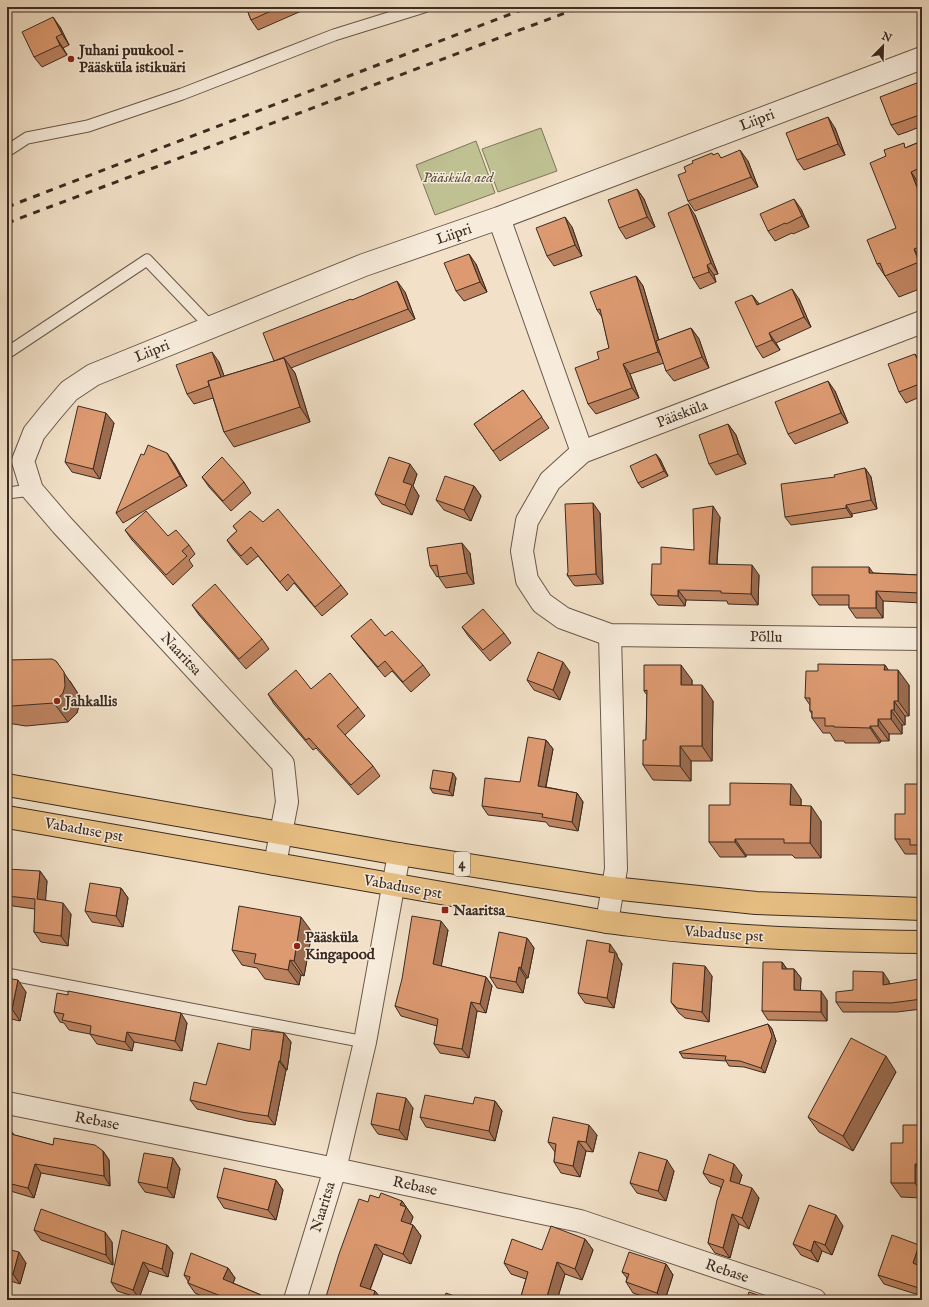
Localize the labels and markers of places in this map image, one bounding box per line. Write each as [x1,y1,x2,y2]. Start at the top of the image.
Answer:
place label: Juhani puukool - Pääsküla istikuäri [77,41,186,77]
marker: Juhani puukool - Pääsküla istikuäri [66,54,76,64]
place label: Jahkallis [63,692,118,711]
marker: Jahkallis [52,696,62,706]
place label: Naaritsa [452,901,505,920]
marker: Naaritsa [440,905,450,915]
place label: Pääsküla Kingapood [305,928,376,964]
marker: Pääsküla Kingapood [292,941,302,951]

